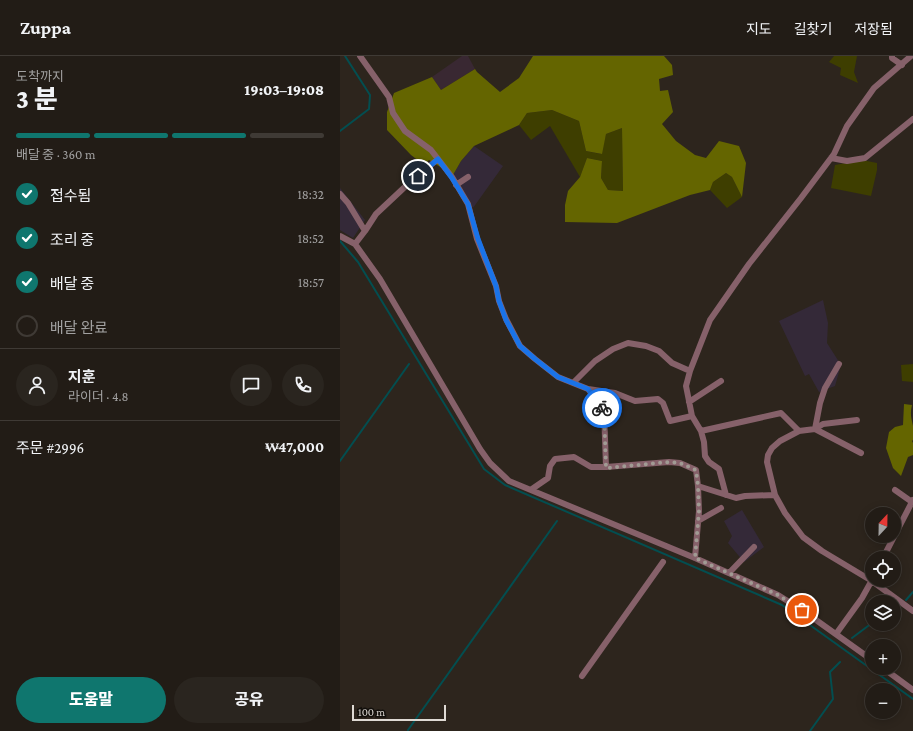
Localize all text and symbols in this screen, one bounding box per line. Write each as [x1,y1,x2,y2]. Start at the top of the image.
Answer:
text: Zuppa [20,17,71,38]
text: 지도 [746,21,772,37]
text: 길찾기 [794,21,832,37]
text: 저장됨 [854,21,893,37]
text: 도착까지 [16,69,64,84]
text: 19:03–19:08 [244,82,324,98]
text: 3 분 [16,85,58,114]
text: 배달 중 · 360 m [16,147,95,162]
pin [401,159,435,193]
icon: home [407,165,429,187]
icon: check [16,183,38,205]
text: 18:32 [297,187,324,202]
text: 접수됨 [50,188,91,204]
icon: check [16,227,38,249]
text: 18:52 [298,231,324,246]
text: 조리 중 [50,232,94,248]
icon: check [16,271,38,293]
text: 18:57 [298,275,324,290]
text: 배달 중 [50,276,94,292]
text: 배달 완료 [50,320,108,336]
button: person [16,364,58,406]
button: chat [230,364,272,406]
button: phone [282,364,324,406]
text: 지훈 [68,369,96,385]
courier [582,388,622,428]
text: 라이더 · 4.8 [68,389,128,404]
icon: bike [591,397,613,419]
text: ₩47,000 [265,439,324,455]
text: 주문 #2996 [16,440,84,456]
north arrow [865,507,901,543]
map controls [865,507,901,719]
button: locate [865,551,901,587]
pin [785,593,819,627]
button: layers [865,595,901,631]
icon: bag [791,599,813,621]
button: + [865,639,901,675]
button: 도움말 [16,677,166,723]
button: 공유 [174,677,324,723]
button: − [865,683,901,719]
scale bar [352,703,446,722]
text: 100 m [358,706,385,718]

